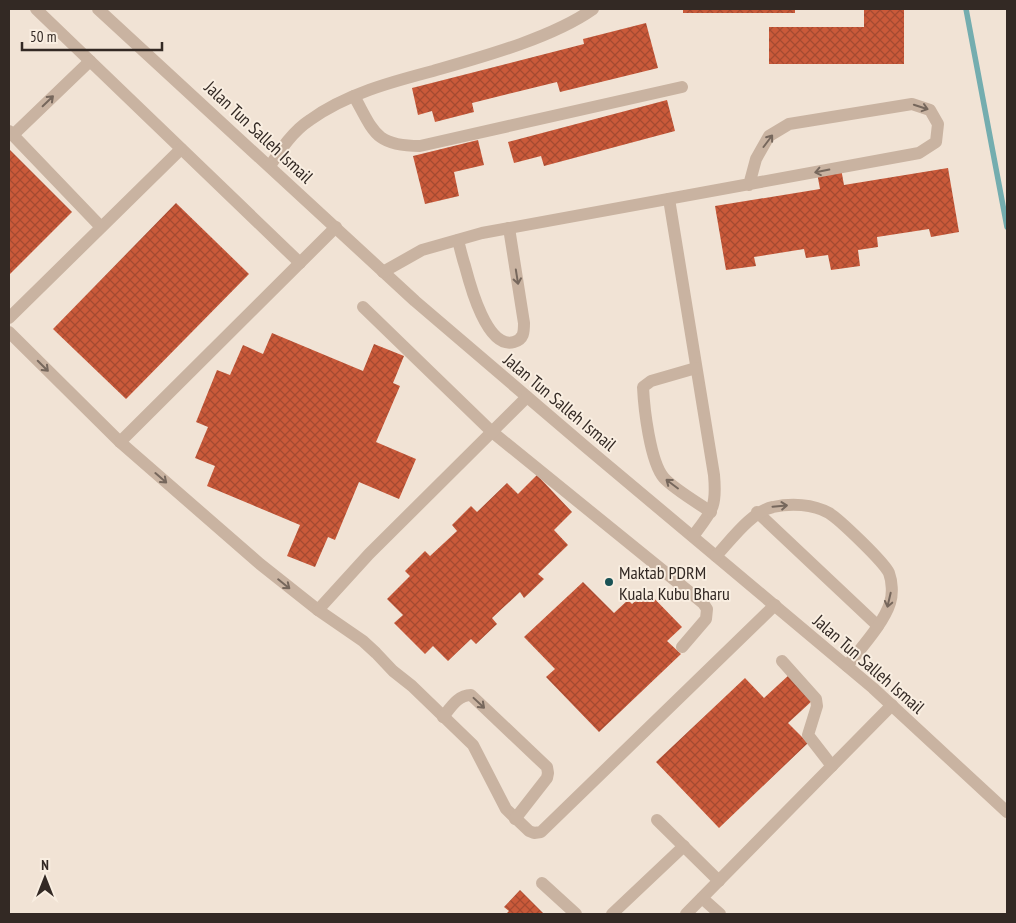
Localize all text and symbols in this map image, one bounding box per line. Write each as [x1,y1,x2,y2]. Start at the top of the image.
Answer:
scale bar [22,20,162,52]
text: 50 m [30,27,56,46]
street label: Jalan Tun Salleh Ismail [199,75,319,189]
one-way arrow [42,95,54,107]
one-way arrow [913,103,929,112]
one-way arrow [762,135,773,148]
one-way arrow [814,167,830,177]
one-way arrow [512,268,522,284]
street label: Jalan Tun Salleh Ismail [498,348,622,456]
one-way arrow [37,360,50,372]
one-way arrow [154,472,167,483]
one-way arrow [665,479,679,489]
one-way arrow [772,501,788,511]
place label: Maktab PDRM Kuala Kubu Bharu [619,561,730,605]
marker: Maktab PDRM Kuala Kubu Bharu [603,576,615,588]
one-way arrow [278,578,291,589]
one-way arrow [884,591,894,607]
street label: Jalan Tun Salleh Ismail [808,609,930,719]
one-way arrow [473,697,486,709]
north arrow [20,853,70,903]
text: N [41,856,49,874]

